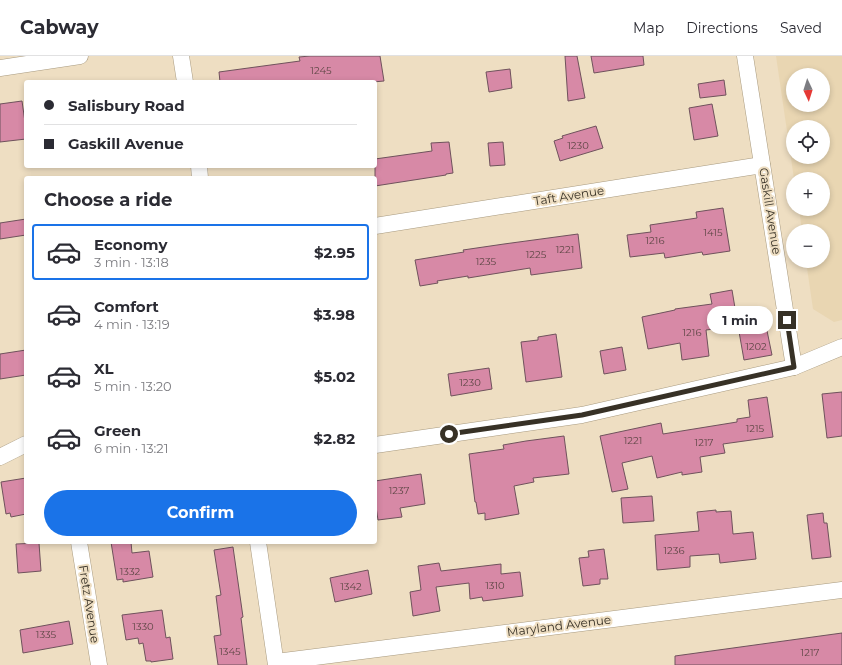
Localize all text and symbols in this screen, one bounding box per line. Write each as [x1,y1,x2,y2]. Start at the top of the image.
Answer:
text: Cabway [20,16,99,39]
text: Map [633,19,664,37]
text: Directions [686,19,758,37]
text: Saved [780,19,822,37]
house number: 1245 [310,64,332,77]
north arrow [786,68,830,112]
map controls [786,68,830,268]
text: Salisbury Road [68,96,185,115]
button: locate [786,120,830,164]
text: Gaskill Avenue [68,134,184,153]
house number: 1230 [567,139,589,152]
street label: Gaskill Avenue [756,167,785,255]
button: + [786,172,830,216]
street label: Taft Avenue [533,183,605,208]
text: Choose a ride [44,189,172,211]
button: − [786,224,830,268]
house number: 1415 [703,226,723,239]
icon: car [46,234,82,270]
house number: 1216 [646,234,665,247]
text: Economy [94,235,167,254]
text: $2.95 [314,243,355,262]
house number: 1221 [556,243,574,256]
house number: 1225 [526,248,547,261]
text: 3 min · 13:18 [94,254,169,270]
house number: 1235 [476,255,497,268]
icon: car [46,296,82,332]
text: Comfort [94,297,159,316]
text: $3.98 [313,305,355,324]
callout: 1 min [707,306,773,334]
route end [778,311,796,329]
text: 1 min [722,312,758,328]
text: 4 min · 13:19 [94,316,170,332]
house number: 1216 [683,326,702,339]
house number: 1202 [745,340,767,353]
icon: car [46,358,82,394]
text: XL [94,359,113,378]
text: $5.02 [314,367,355,386]
house number: 1230 [459,376,481,389]
text: 5 min · 13:20 [94,378,172,394]
icon: car [46,420,82,456]
text: Green [94,421,141,440]
house number: 1215 [746,422,765,435]
route start [440,425,458,443]
text: $2.82 [314,429,355,448]
house number: 1221 [624,434,642,447]
house number: 1217 [695,436,714,449]
text: 6 min · 13:21 [94,440,168,456]
house number: 1237 [389,484,409,497]
button: Confirm [44,490,357,536]
house number: 1236 [663,544,685,557]
street label: Fretz Avenue [76,564,103,644]
house number: 1332 [120,565,141,578]
house number: 1310 [485,579,505,592]
house number: 1342 [340,580,362,593]
street label: Maryland Avenue [506,612,612,639]
house number: 1330 [132,620,154,633]
house number: 1335 [36,628,57,641]
house number: 1345 [219,645,241,658]
house number: 1217 [801,646,820,659]

